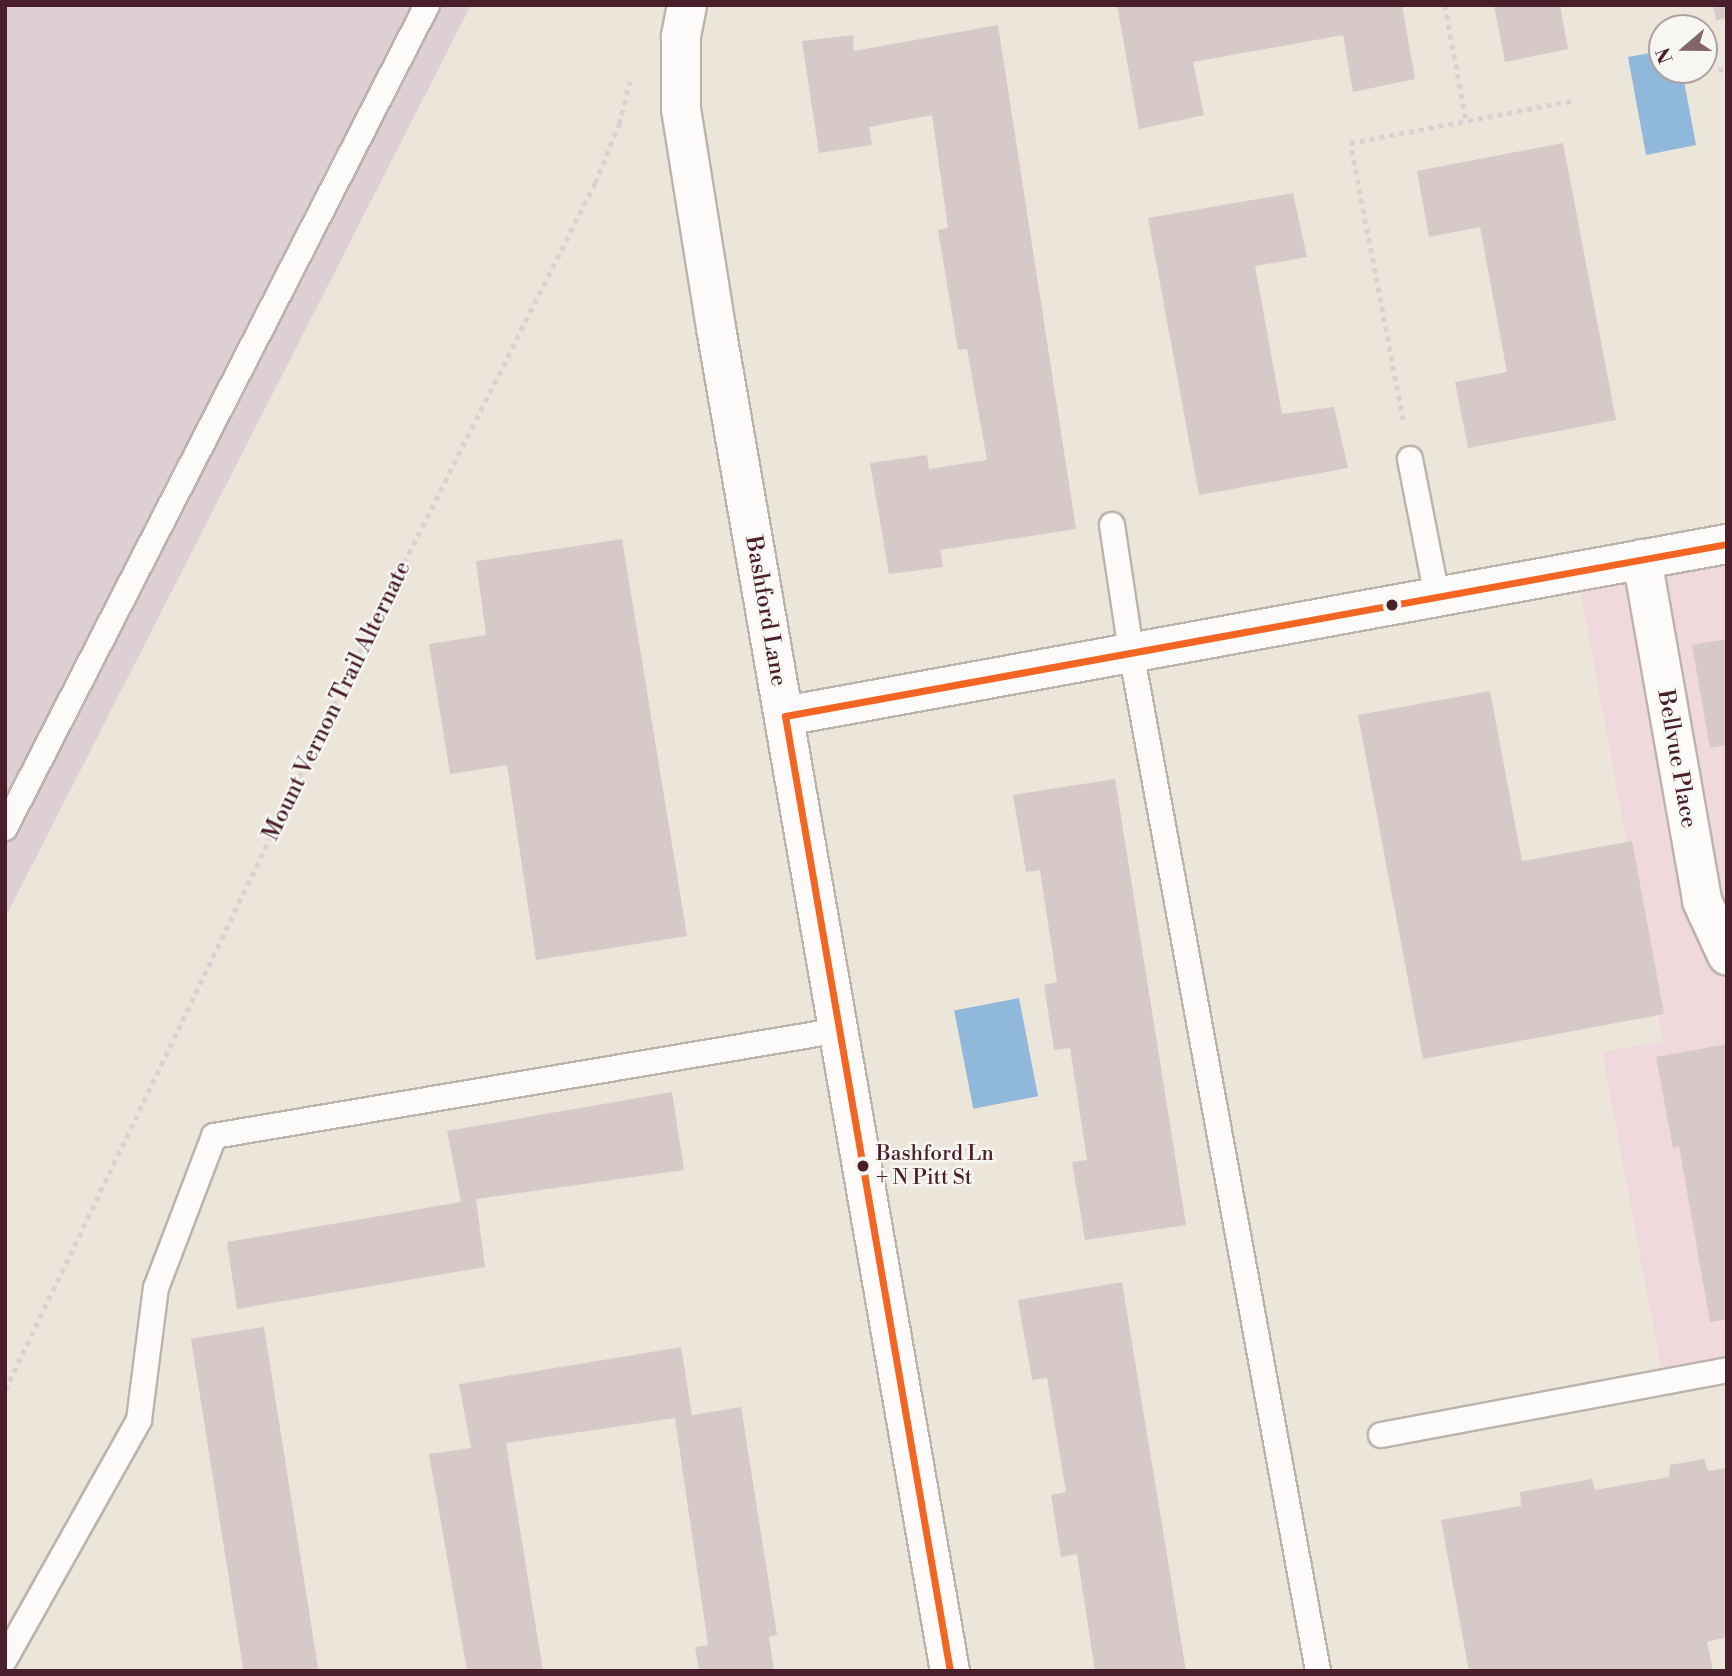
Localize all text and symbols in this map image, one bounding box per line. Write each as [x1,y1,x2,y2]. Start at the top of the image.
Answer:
north arrow [1648,14,1718,84]
text: N [1651,44,1679,67]
street label: Bashford Lane [739,534,793,688]
street label: Mount Vernon Trail Alternate [257,557,417,845]
unlabelled marker [1385,598,1399,612]
street label: Bellvue Place [1651,688,1703,830]
place label: Bashford Ln + N Pitt St [876,1141,994,1191]
marker: Bashford Ln + N Pitt St [856,1159,870,1173]

